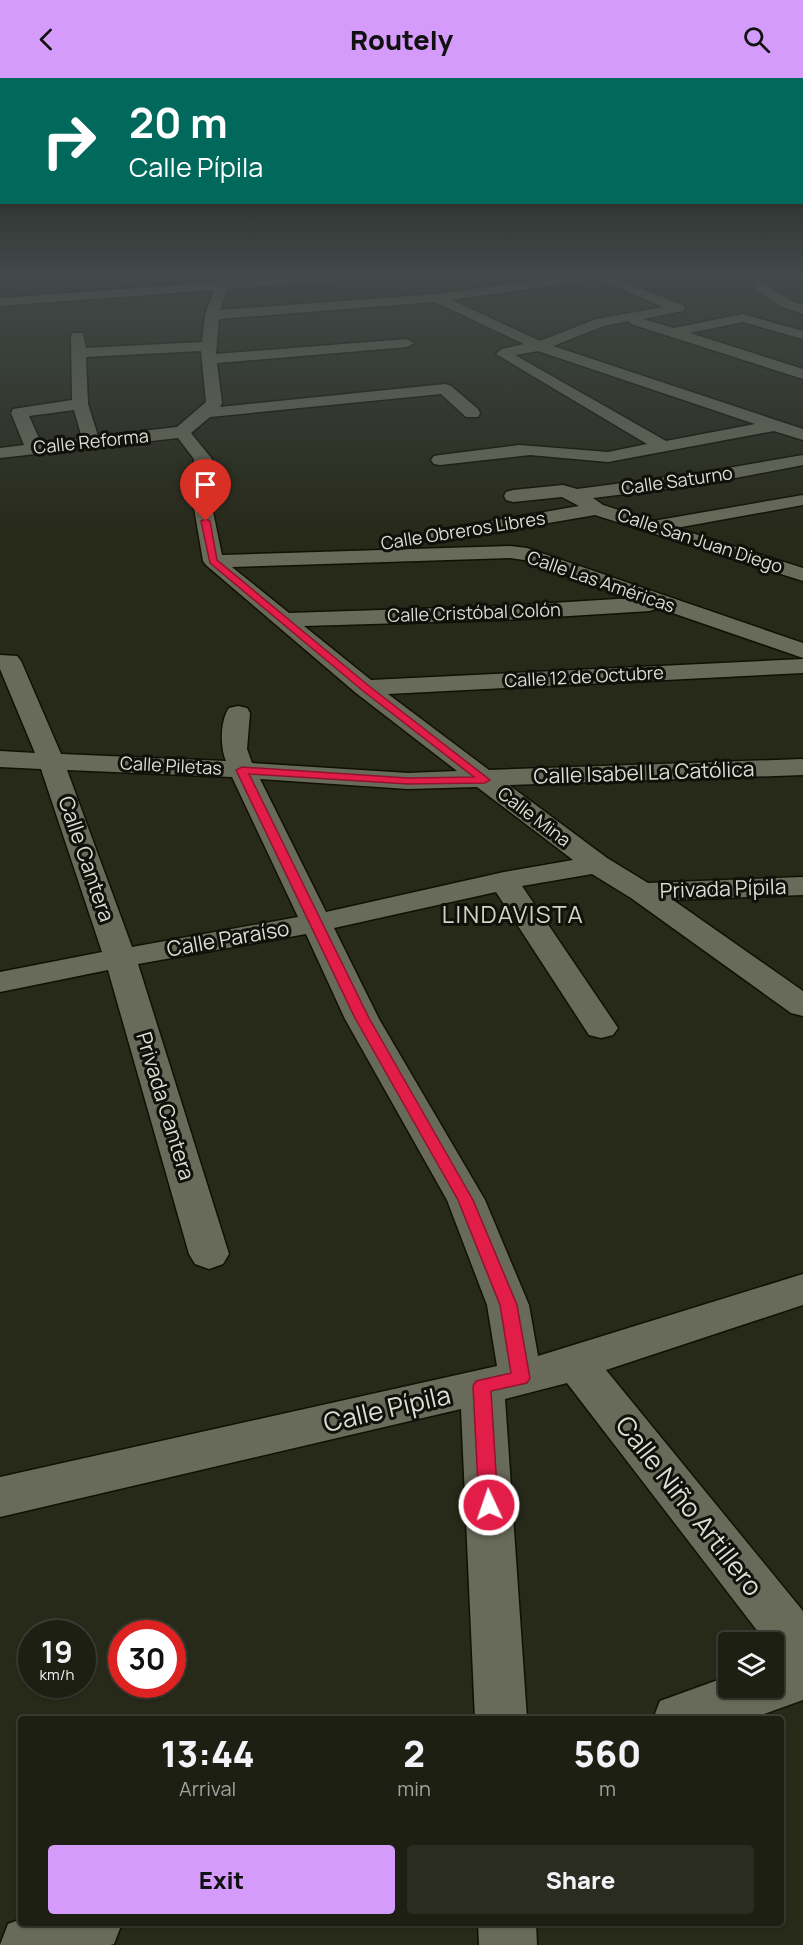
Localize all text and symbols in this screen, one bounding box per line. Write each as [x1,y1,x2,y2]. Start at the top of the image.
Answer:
text: Routely [350,21,453,58]
icon: back [30,23,63,56]
icon: search [740,23,773,56]
text: 20 m [129,93,228,151]
icon: right [30,102,108,180]
text: Calle Pípila [129,148,263,185]
street label: Calle Reforma [32,423,150,459]
pin [180,459,231,521]
street label: Calle Saturno [620,460,734,500]
icon: arrive [189,468,222,501]
street label: Calle San Juan Diego [615,502,786,578]
street label: Calle Obreros Libres [379,505,547,555]
street label: Calle Las Américas [524,544,678,618]
street label: Calle Cristóbal Colón [387,597,561,627]
street label: Calle 12 de Octubre [504,660,664,692]
street label: Calle Piletas [120,750,223,780]
street label: Calle Isabel La Católica [533,754,755,790]
street label: Calle Mina [493,781,576,851]
street label: Calle Cantera [52,792,122,925]
street label: Privada Pípila [659,872,787,904]
district label: LINDAVISTA [442,897,584,930]
street label: Calle Paraíso [164,913,291,963]
street label: Privada Cantera [130,1028,202,1183]
street label: Calle Pípila [320,1376,454,1440]
street label: Calle Niño Artillero [608,1408,772,1603]
position arrow [457,1473,521,1537]
speed limit sign: 30 [108,1620,186,1698]
text: 19 [41,1631,73,1672]
map controls [718,1632,784,1698]
button: layers [718,1632,784,1698]
text: km/h [40,1664,74,1685]
text: 13:44 [161,1729,255,1778]
text: 2 [403,1729,425,1778]
text: 560 [573,1729,641,1778]
text: Arrival [179,1775,236,1802]
text: min [397,1775,431,1802]
text: m [599,1775,616,1802]
button: Exit [48,1845,395,1914]
button: Share [407,1845,754,1914]

